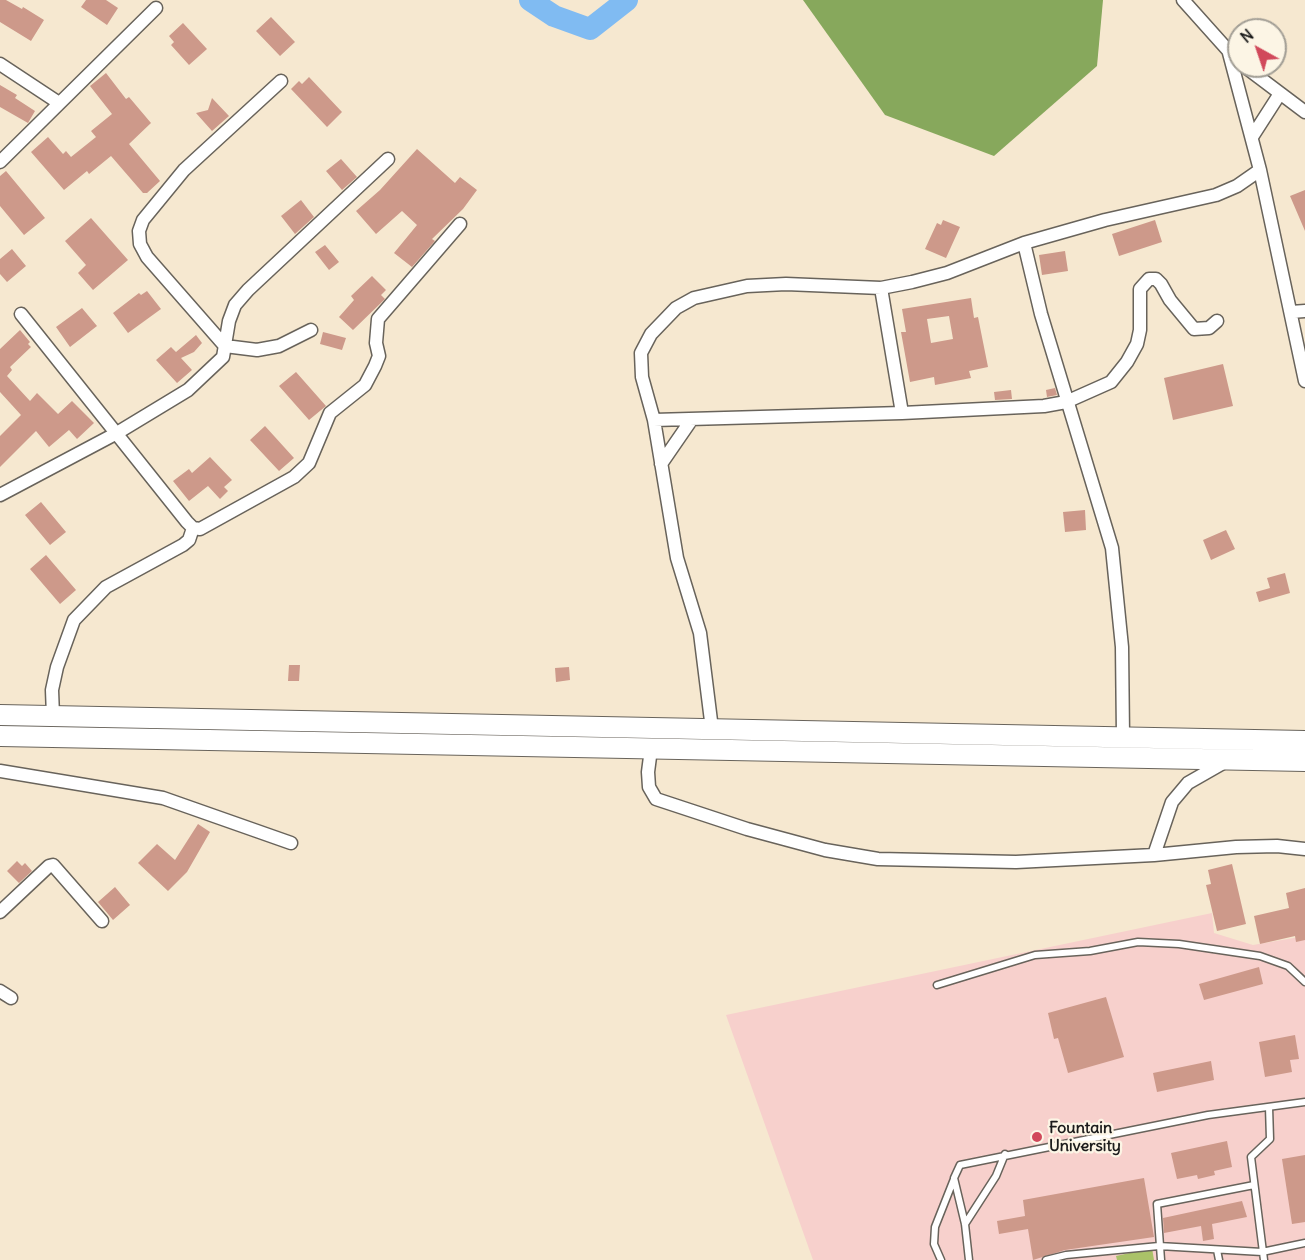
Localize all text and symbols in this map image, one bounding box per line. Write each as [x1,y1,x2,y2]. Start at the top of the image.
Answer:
north arrow [1227,18,1287,78]
text: N [1236,25,1257,47]
place label: Fountain University [1049,1118,1121,1156]
marker: Fountain University [1030,1130,1044,1144]

